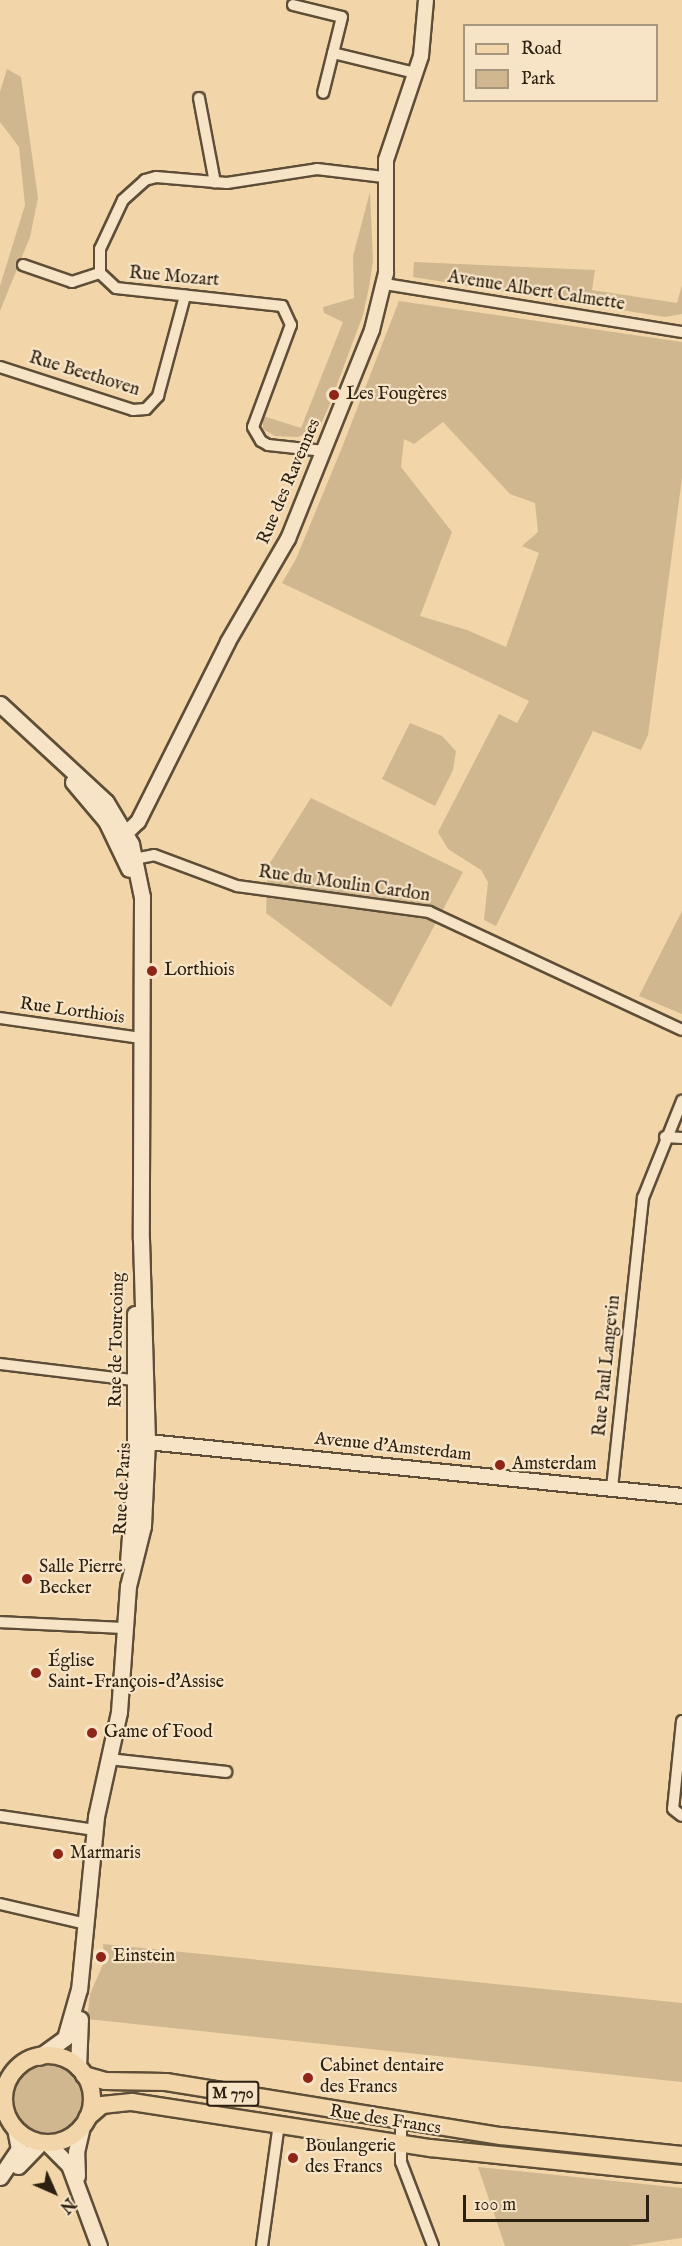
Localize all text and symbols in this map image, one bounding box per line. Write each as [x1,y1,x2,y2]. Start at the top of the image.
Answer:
legend [463,24,658,102]
text: Road [521,38,562,61]
text: Park [521,68,555,91]
street label: Rue Mozart [128,263,220,293]
street label: Avenue Albert Calmette [446,267,626,317]
street label: Rue Beethoven [26,348,142,402]
place label: Les Fougères [346,384,447,406]
marker: Les Fougères [327,388,341,402]
street label: Rue des Ravennes [254,416,326,548]
street label: Rue du Moulin Cardon [257,862,431,908]
place label: Lorthiois [164,960,234,982]
marker: Lorthiois [145,964,159,978]
street label: Rue Lorthiois [18,994,126,1030]
street label: Rue de Tourcoing [106,1272,130,1408]
street label: Rue Paul Langevin [590,1294,626,1438]
street label: Avenue d'Amsterdam [314,1429,472,1467]
street label: Rue de Paris [111,1442,137,1536]
place label: Amsterdam [512,1454,597,1476]
marker: Amsterdam [493,1458,507,1472]
place label: Salle Pierre Becker [39,1558,123,1600]
marker: Salle Pierre Becker [20,1572,34,1586]
place label: Église Saint-François-d'Assise [48,1652,224,1694]
marker: Église Saint-François-d'Assise [29,1666,43,1680]
place label: Game of Food [104,1722,212,1744]
marker: Game of Food [85,1726,99,1740]
place label: Marmaris [70,1843,141,1865]
marker: Marmaris [51,1847,65,1861]
place label: Einstein [113,1946,175,1968]
marker: Einstein [94,1950,108,1964]
place label: Cabinet dentaire des Francs [320,2057,444,2100]
marker: Cabinet dentaire des Francs [301,2071,315,2085]
road number: M 770 [206,2081,260,2107]
street label: Rue des Francs [328,2102,442,2140]
place label: Boulangerie des Francs [305,2137,396,2180]
marker: Boulangerie des Francs [286,2151,300,2165]
north arrow [24,2162,84,2222]
scale bar [466,2183,652,2221]
text: N [55,2193,79,2217]
text: 100 m [474,2194,516,2217]

